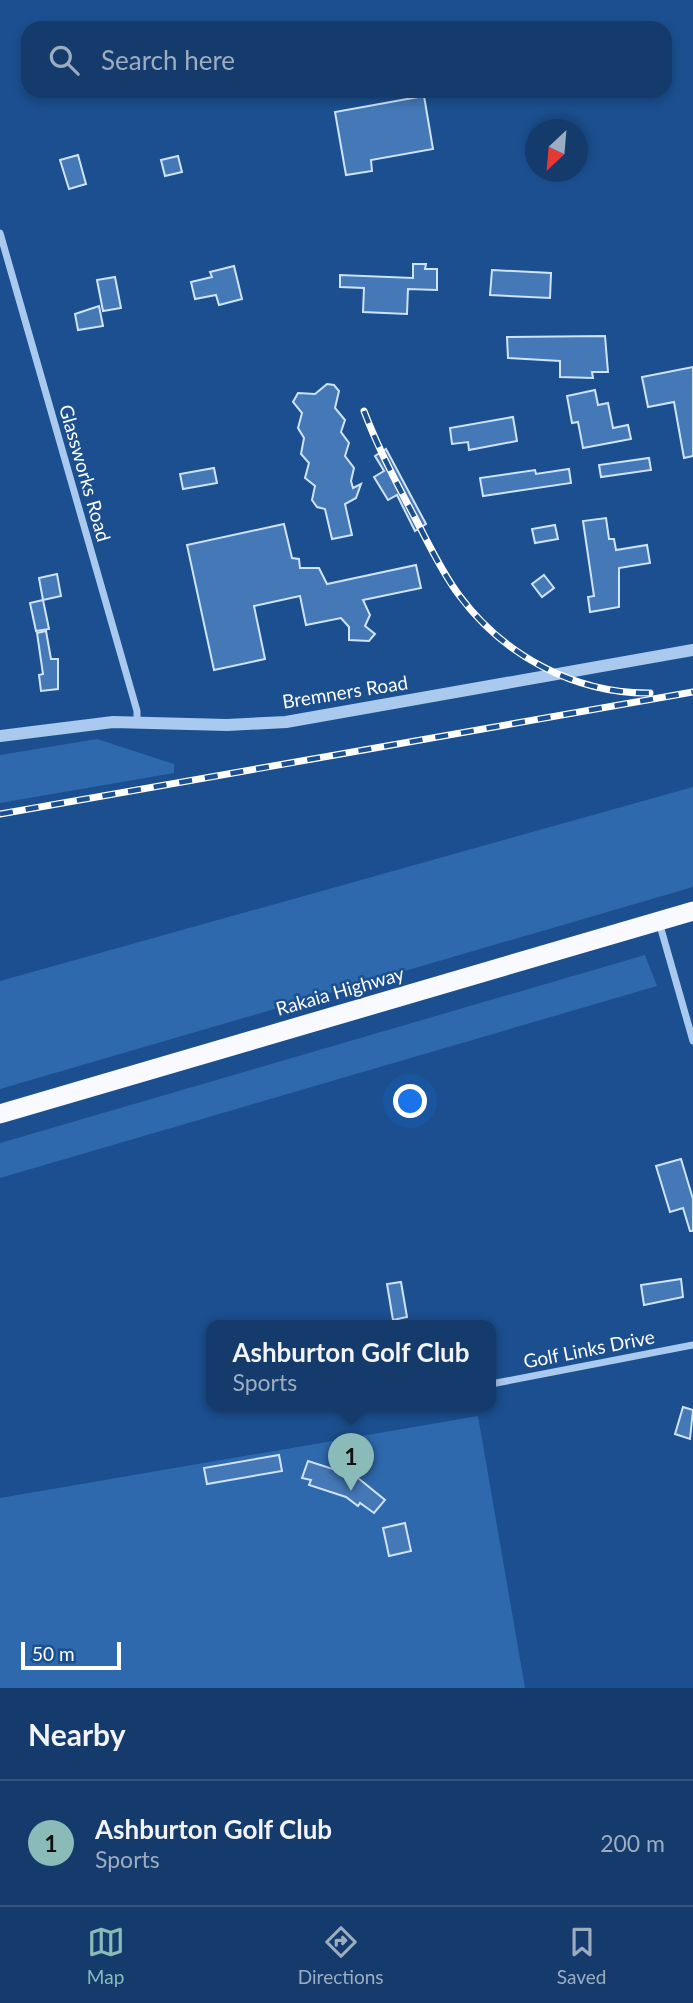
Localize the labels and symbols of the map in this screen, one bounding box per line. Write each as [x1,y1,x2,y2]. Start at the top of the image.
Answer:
north arrow [525,119,588,182]
street label: Glassworks Road [55,402,116,544]
street label: Bremners Road [280,670,409,713]
street label: Rakaia Highway [273,961,407,1020]
your location [393,1084,427,1118]
street label: Golf Links Drive [521,1325,656,1373]
pin: 1 [328,1433,374,1491]
scale bar [21,1639,121,1671]

